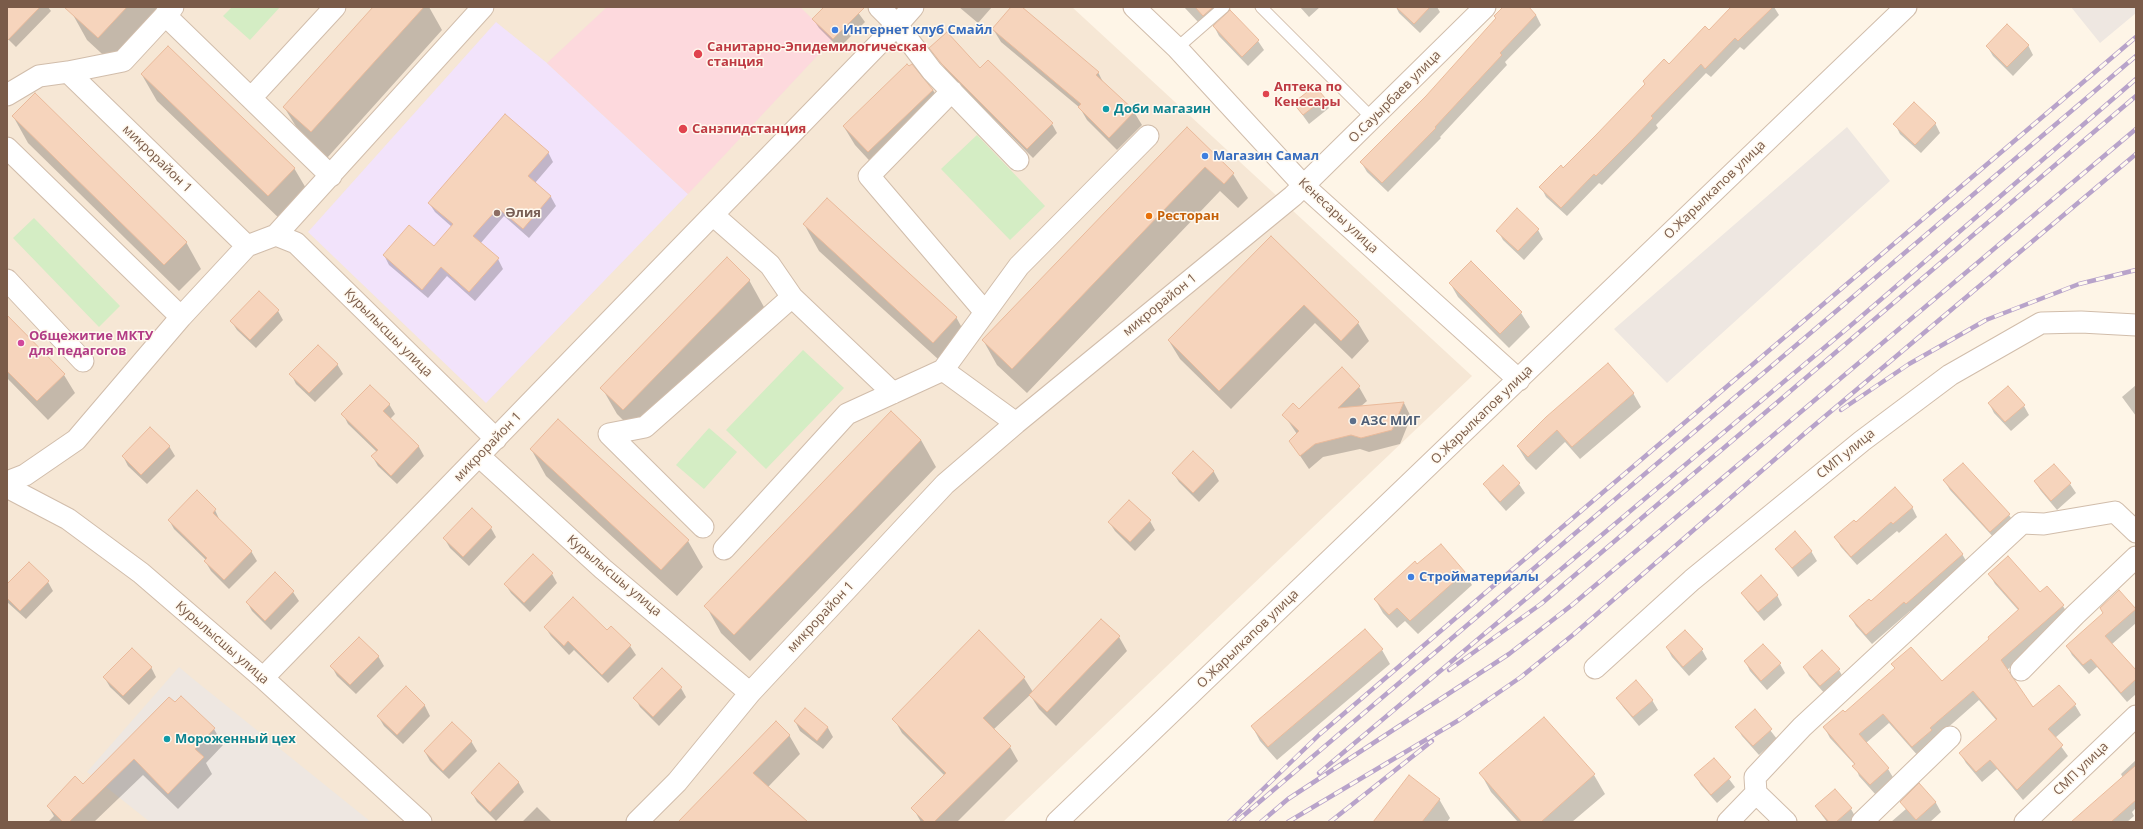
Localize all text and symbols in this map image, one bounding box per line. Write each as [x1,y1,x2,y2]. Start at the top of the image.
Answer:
place label: Интернет клуб Смайл [843,22,992,38]
marker: Интернет клуб Смайл [830,25,840,35]
place label: Санитарно-Эпидемилогическая станция [707,39,927,70]
marker: Санитарно-Эпидемилогическая станция [692,48,704,60]
street label: О.Сауырбаев улица [1346,48,1444,146]
place label: Аптека по Кенесары [1274,79,1342,110]
marker: Аптека по Кенесары [1261,89,1271,99]
place label: Доби магазин [1114,101,1211,117]
marker: Доби магазин [1101,104,1111,114]
place label: Санэпидстанция [692,121,806,137]
street label: микрорайон 1 [119,122,195,196]
marker: Санэпидстанция [677,123,689,135]
street label: О.Жарылкапов улица [1661,137,1769,243]
place label: Магазин Самал [1213,148,1319,164]
marker: Магазин Самал [1200,151,1210,161]
street label: Кенесары улица [1295,175,1381,257]
place label: Әлия [505,205,541,221]
marker: Әлия [492,208,502,218]
place label: Ресторан [1157,208,1219,224]
marker: Ресторан [1144,211,1154,221]
street label: микрорайон 1 [1120,270,1200,340]
street label: Курылысшы улица [341,286,435,380]
place label: Общежитие МКТУ для педагогов [29,328,153,359]
marker: Общежитие МКТУ для педагогов [16,338,26,348]
street label: О.Жарылкапов улица [1428,362,1536,468]
street label: микрорайон 1 [451,409,525,485]
place label: АЗС МИГ [1361,413,1420,429]
marker: АЗС МИГ [1348,416,1358,426]
street label: СМП улица [1814,426,1878,482]
street label: Курылысшы улица [564,532,664,620]
place label: Стройматериалы [1419,569,1539,585]
marker: Стройматериалы [1406,572,1416,582]
street label: микрорайон 1 [784,579,858,655]
street label: О.Жарылкапов улица [1194,586,1302,692]
street label: Курылысшы улица [172,598,272,688]
place label: Мороженный цех [175,731,296,747]
marker: Мороженный цех [162,734,172,744]
street label: СМП улица [2050,739,2112,799]

